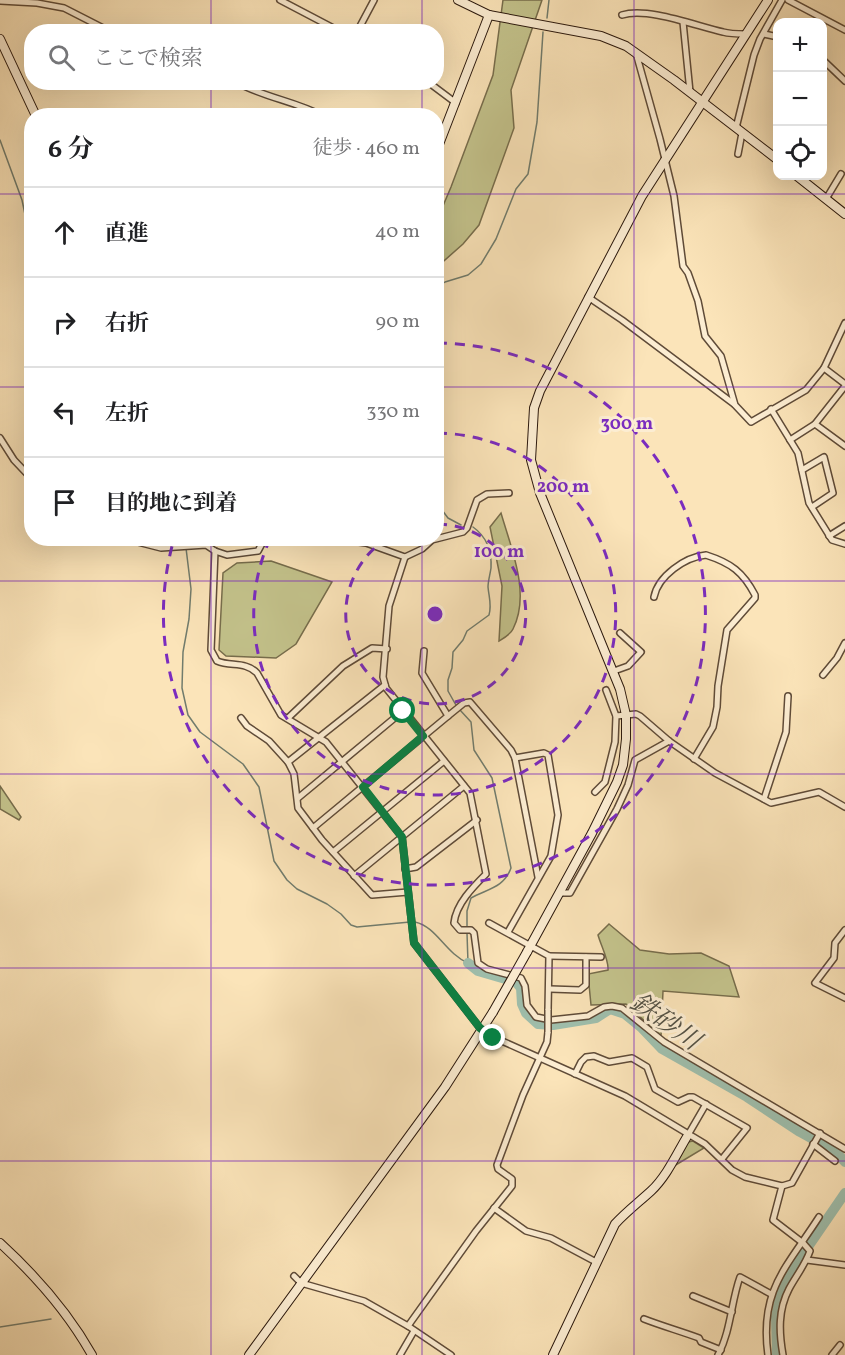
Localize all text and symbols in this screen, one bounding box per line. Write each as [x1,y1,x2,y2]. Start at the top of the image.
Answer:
map controls [773,18,827,180]
button: + [773,18,827,72]
search box [24,24,444,90]
icon: search [45,41,78,74]
text: ここで検索 [93,44,203,75]
button: − [773,72,827,126]
button: locate [773,126,827,180]
text: 6 分 [48,132,93,168]
text: 徒歩 · 460 m [313,135,420,163]
icon: ahead [48,216,81,249]
text: 40 m [375,218,420,246]
text: 直進 [105,219,149,250]
icon: right [48,306,81,339]
text: 90 m [376,308,420,336]
text: 右折 [105,309,149,340]
icon: left [48,396,81,429]
text: 330 m [366,398,420,426]
text: 左折 [105,399,149,430]
text: 300 m [601,412,653,437]
text: 200 m [537,475,589,500]
icon: arrive [48,486,81,519]
text: 目的地に到着 [105,489,237,520]
text: 100 m [474,540,524,565]
centre of rings [425,604,445,624]
route start [389,697,415,723]
water label: 鉄砂川 [623,986,710,1061]
route end [479,1024,505,1050]

